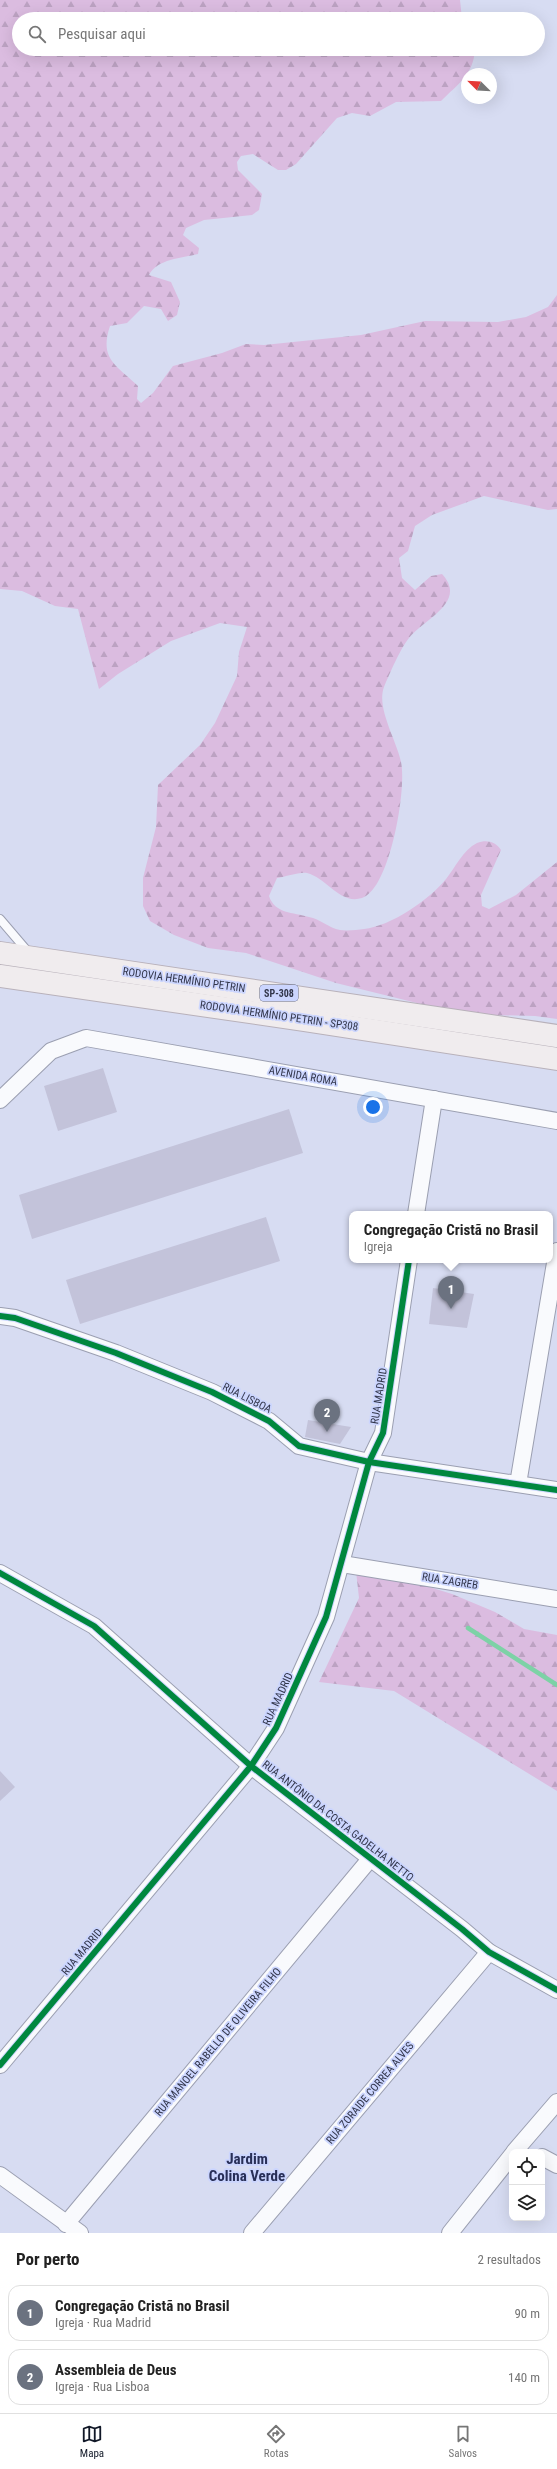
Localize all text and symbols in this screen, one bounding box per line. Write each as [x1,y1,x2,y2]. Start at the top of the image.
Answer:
search box [12,12,545,56]
icon: search [26,23,48,45]
text: Pesquisar aqui [58,25,146,43]
north arrow [461,68,497,104]
street label: RODOVIA HERMÍNIO PETRIN [122,965,246,995]
road number: SP-308 [260,985,298,1001]
street label: RODOVIA HERMÍNIO PETRIN - SP308 [199,998,359,1034]
street label: AVENIDA ROMA [268,1064,339,1089]
your location [363,1097,383,1117]
popup [349,1211,553,1263]
text: Congregação Cristã no Brasil [364,1221,538,1239]
text: Igreja [364,1239,392,1254]
pin: 1 [438,1276,464,1309]
street label: RUA MADRID [368,1367,390,1425]
street label: RUA LISBOA [220,1380,274,1416]
pin: 2 [314,1399,340,1432]
street label: RUA ZAGREB [421,1570,479,1592]
street label: RUA MADRID [260,1671,296,1727]
street label: RUA ANTÔNIO DA COSTA GADELHA NETTO [260,1758,416,1884]
street label: RUA MADRID [59,1926,105,1978]
street label: RUA MANOEL RABELLO DE OLIVEIRA FILHO [152,1965,284,2119]
street label: RUA ZORAIDE CORREA ALVES [324,2039,417,2147]
map controls [509,2149,545,2221]
button: locate [509,2149,545,2185]
district label: Jardim Colina Verde [209,2150,285,2185]
button: layers [509,2185,545,2221]
text: Por perto [16,2249,80,2269]
text: 2 resultados [477,2252,541,2267]
text: Congregação Cristã no Brasil [55,2297,230,2315]
text: 1 [27,2306,33,2321]
text: 90 m [514,2306,540,2321]
text: Igreja · Rua Madrid [55,2315,151,2330]
text: Assembleia de Deus [55,2361,176,2379]
text: 2 [27,2370,33,2385]
text: 140 m [508,2370,540,2385]
text: Igreja · Rua Lisboa [55,2379,150,2394]
tab: Mapa [80,2423,104,2460]
tab: Rotas [264,2423,289,2460]
tab: Salvos [448,2423,477,2460]

